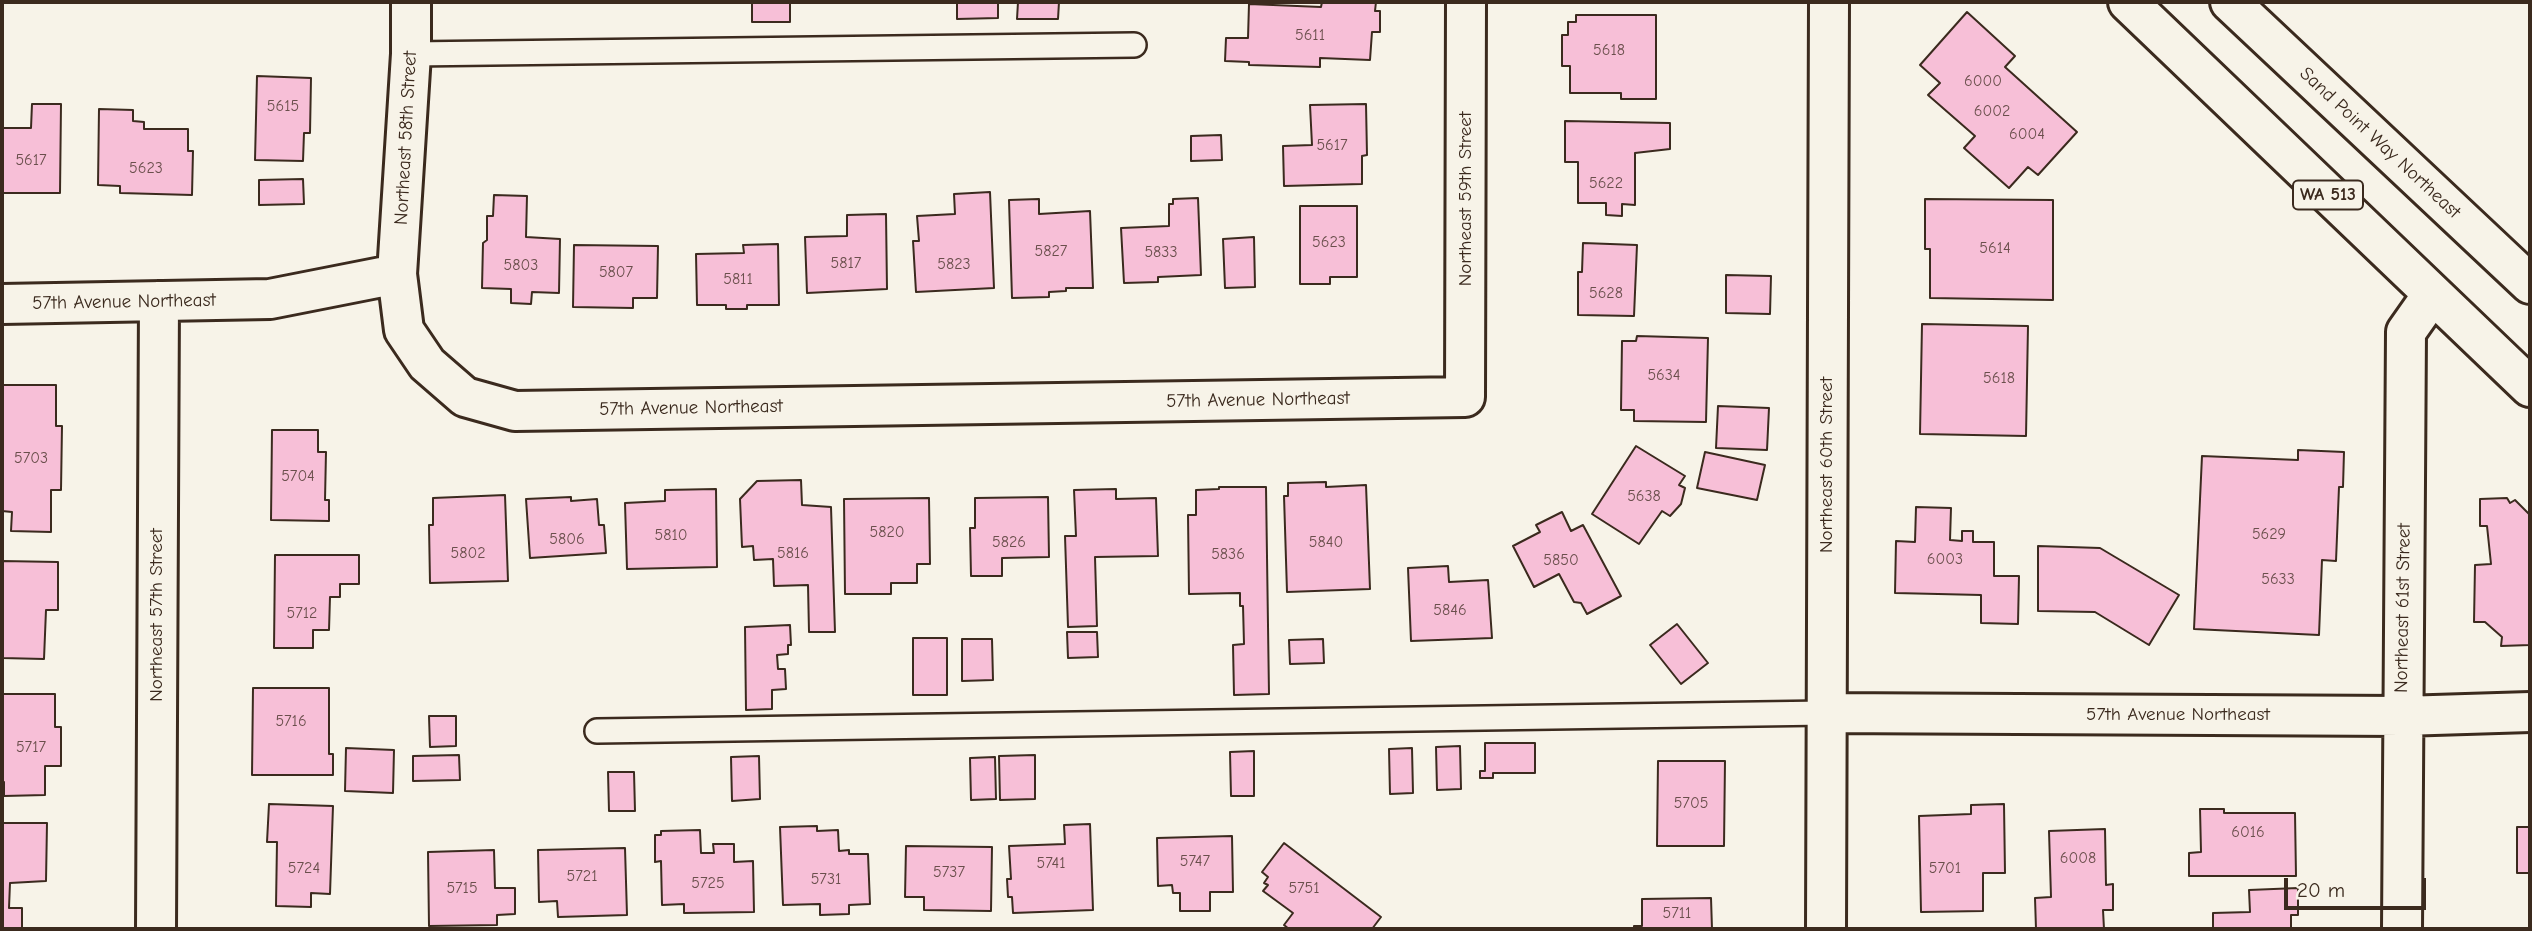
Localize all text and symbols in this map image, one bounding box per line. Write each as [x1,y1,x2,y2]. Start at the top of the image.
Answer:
house number: 5611 [1295,25,1325,45]
house number: 5618 [1593,40,1625,60]
street label: Northeast 58th Street [390,50,422,226]
street label: Sand Point Way Northeast [2295,62,2465,224]
house number: 6000 [1964,71,2002,91]
house number: 5615 [267,96,299,116]
house number: 6002 [1974,101,2010,121]
street label: Northeast 59th Street [1455,112,1477,286]
house number: 6004 [2009,124,2045,144]
house number: 5617 [1316,135,1348,155]
house number: 5617 [15,150,47,170]
house number: 5623 [129,158,163,178]
house number: 5622 [1589,173,1623,193]
road number: WA 513 [2293,180,2363,210]
house number: 5623 [1312,232,1346,252]
house number: 5614 [1979,238,2011,258]
house number: 5827 [1035,241,1067,261]
house number: 5833 [1144,242,1178,262]
house number: 5817 [831,253,861,273]
house number: 5823 [937,254,971,274]
house number: 5803 [504,255,538,275]
house number: 5807 [599,262,633,282]
house number: 5811 [723,269,753,289]
house number: 5628 [1589,283,1623,303]
street label: 57th Avenue Northeast [32,289,216,315]
house number: 5634 [1647,365,1681,385]
house number: 5618 [1983,368,2015,388]
street label: Northeast 60th Street [1816,377,1838,553]
street label: 57th Avenue Northeast [1166,387,1350,413]
street label: 57th Avenue Northeast [599,395,783,421]
house number: 5703 [14,448,48,468]
house number: 5704 [281,466,315,486]
house number: 5638 [1627,486,1661,506]
house number: 5820 [869,522,905,542]
street label: Northeast 61st Street [2390,523,2416,693]
house number: 5629 [2252,524,2286,544]
house number: 5810 [655,525,687,545]
street label: Northeast 57th Street [146,528,168,702]
house number: 5806 [549,529,585,549]
house number: 5826 [992,532,1026,552]
house number: 5840 [1309,532,1343,552]
house number: 5802 [450,543,486,563]
house number: 5816 [777,543,809,563]
house number: 5836 [1211,544,1245,564]
house number: 6003 [1927,549,1963,569]
house number: 5850 [1543,550,1579,570]
house number: 5633 [2261,569,2295,589]
house number: 5846 [1433,600,1467,620]
house number: 5712 [287,603,317,623]
street label: 57th Avenue Northeast [2086,704,2270,726]
house number: 5716 [275,711,307,731]
house number: 5717 [16,737,46,757]
house number: 5705 [1674,793,1708,813]
house number: 6016 [2231,822,2265,842]
house number: 6008 [2060,848,2096,868]
house number: 5747 [1180,851,1210,871]
house number: 5741 [1036,853,1066,873]
house number: 5724 [288,858,320,878]
house number: 5701 [1929,858,1961,878]
house number: 5737 [933,862,965,882]
scale bar [2287,864,2429,908]
house number: 5721 [567,866,597,886]
house number: 5731 [811,869,841,889]
house number: 5725 [691,873,725,893]
house number: 5715 [446,878,478,898]
house number: 5751 [1288,878,1320,898]
text: 20 m [2297,878,2345,902]
house number: 5711 [1663,903,1691,923]

